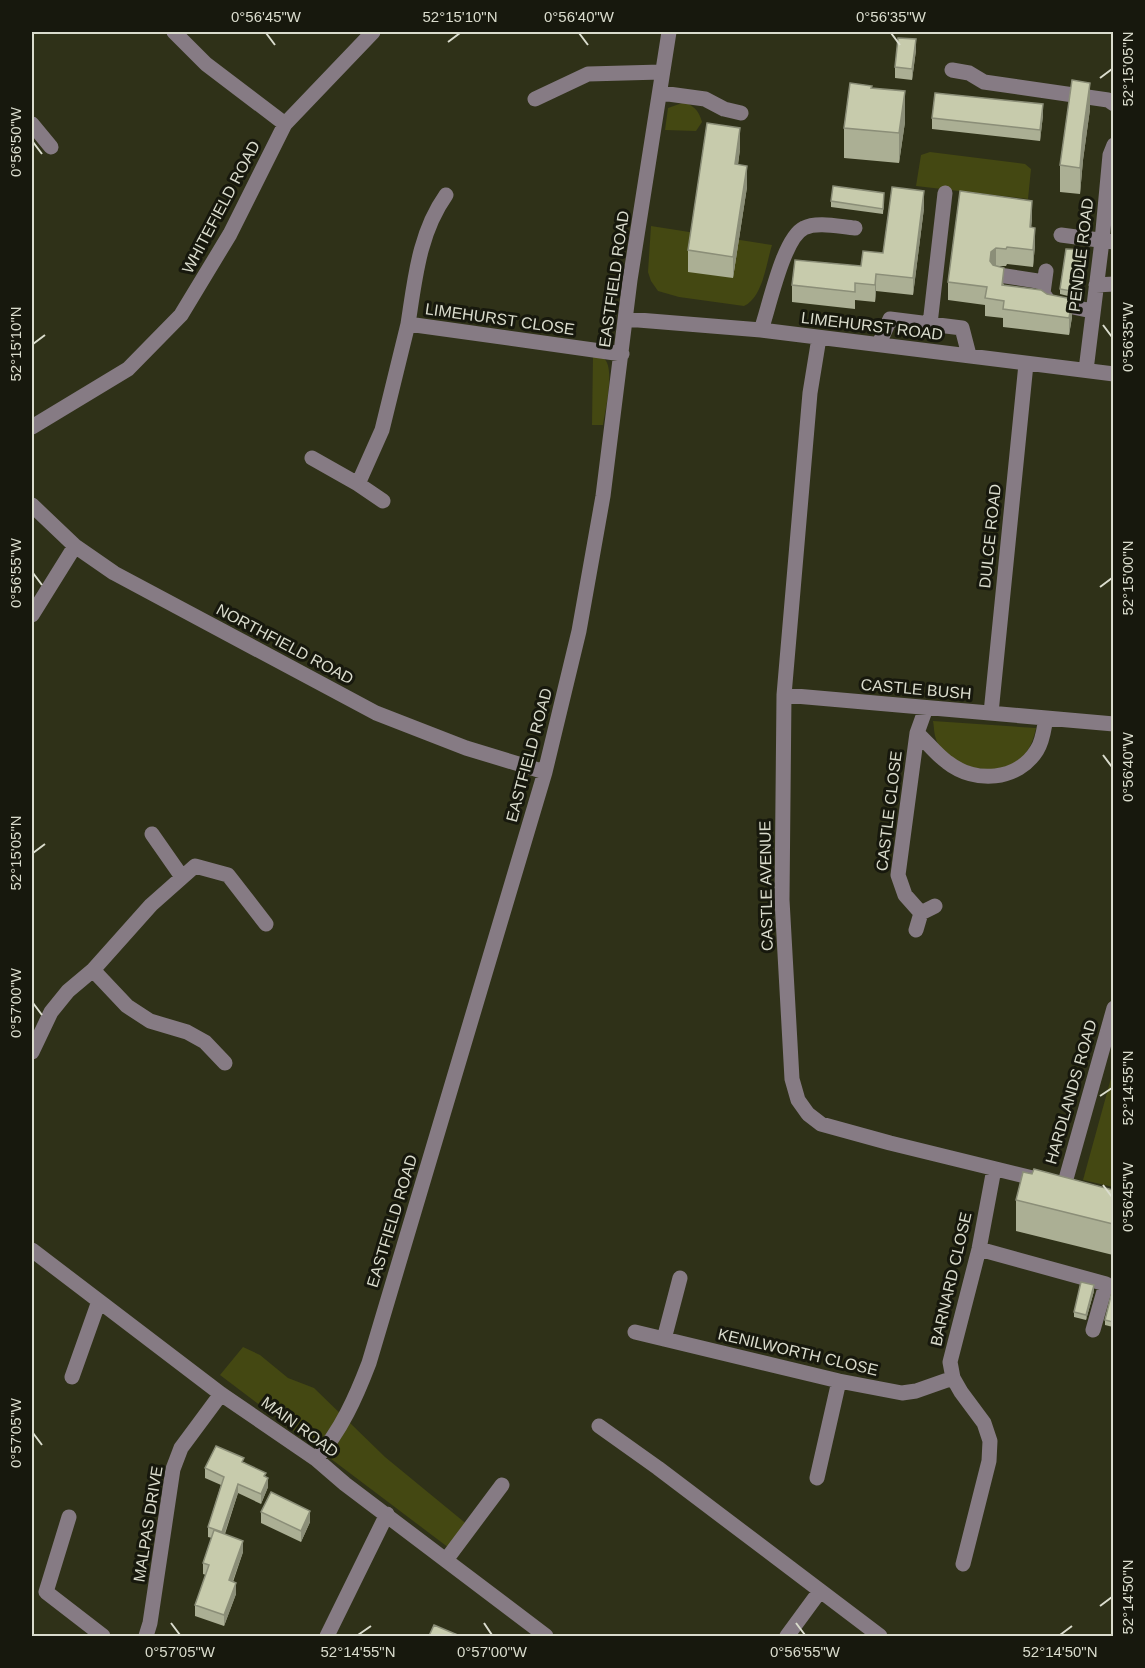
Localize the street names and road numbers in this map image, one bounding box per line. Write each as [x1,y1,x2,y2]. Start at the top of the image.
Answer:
street label: WHITEFIELD ROAD [179,138,263,276]
street label: PENDLE ROAD [1066,197,1096,313]
street label: EASTFIELD ROAD [596,210,632,348]
street label: LIMEHURST CLOSE [424,300,576,338]
street label: LIMEHURST ROAD [800,309,944,343]
street label: DULCE ROAD [976,483,1004,589]
street label: NORTHFIELD ROAD [214,601,356,687]
street label: CASTLE BUSH [860,676,972,702]
street label: EASTFIELD ROAD [503,686,555,824]
street label: CASTLE CLOSE [873,750,905,872]
street label: CASTLE AVENUE [756,821,776,951]
street label: HARDLANDS ROAD [1042,1018,1100,1166]
street label: EASTFIELD ROAD [364,1153,420,1289]
street label: BARNARD CLOSE [927,1210,975,1348]
street label: KENILWORTH CLOSE [716,1325,880,1379]
street label: MAIN ROAD [258,1393,342,1461]
street label: MALPAS DRIVE [130,1465,166,1583]

